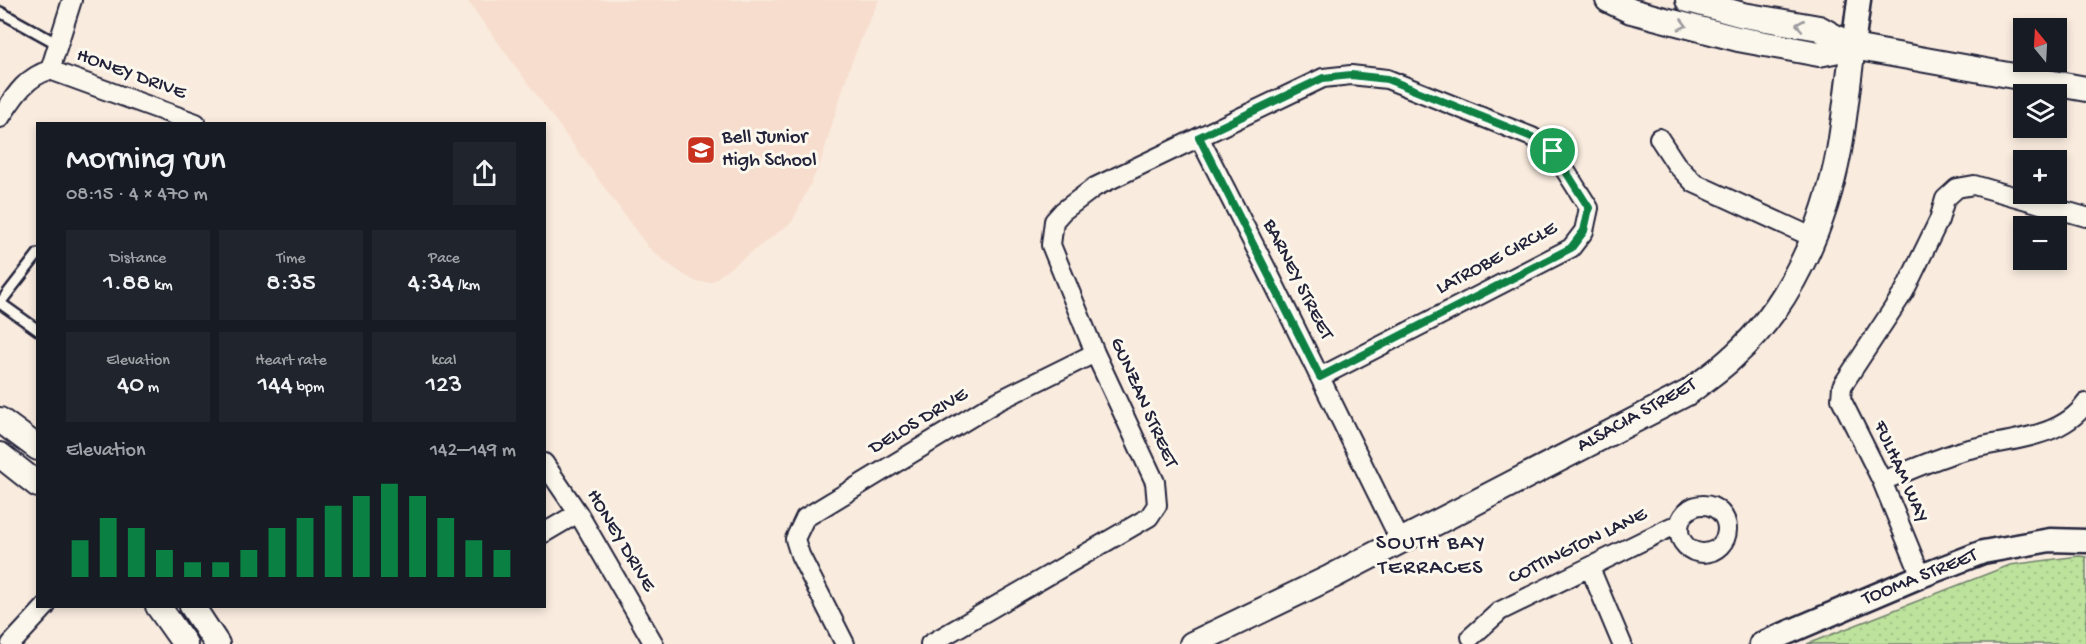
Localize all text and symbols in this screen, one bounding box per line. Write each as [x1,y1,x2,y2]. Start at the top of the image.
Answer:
one-way arrow [1677,18,1688,30]
north arrow [2013,18,2067,72]
map controls [2013,18,2067,270]
one-way arrow [1795,19,1805,31]
street label: HONEY DRIVE [73,45,190,106]
button: layers [2013,84,2067,138]
pin [1527,125,1578,176]
place label: Bell Junior High School [721,127,817,173]
school or university icon: Bell Junior High School [685,134,717,166]
icon: arrive [1536,134,1569,167]
text: Morning run [66,142,226,180]
button: share [453,142,516,205]
button: + [2013,150,2067,204]
text: 08:15 · 4 × 470 m [66,184,208,207]
street label: BARNEY STREET [1256,215,1338,345]
button: − [2013,216,2067,270]
street label: LATROBE CIRCLE [1433,217,1563,300]
text: Distance [110,250,166,269]
text: Time [276,250,306,269]
text: Pace [428,250,460,269]
text: 1.88 [103,269,150,300]
text: 8:35 [266,269,316,300]
text: 4:34 [408,269,454,300]
text: km [150,277,173,296]
text: /km [454,277,480,296]
street label: GUNZAN STREET [1104,334,1182,473]
text: Elevation [106,352,170,371]
text: Heart rate [255,352,327,371]
text: kcal [432,352,456,371]
text: 40 [117,371,144,402]
text: 144 [258,371,293,402]
text: 123 [426,371,462,402]
street label: ALSACIA STREET [1574,373,1702,458]
text: m [144,379,159,398]
text: bpm [293,379,324,398]
street label: DELOS DRIVE [864,383,974,461]
street label: FULHAM WAY [1867,417,1933,526]
text: Elevation [66,440,146,463]
text: 142–149 m [430,440,516,463]
street label: HONEY DRIVE [581,486,660,597]
street label: COTTINGTON LANE [1505,503,1652,590]
district label: SOUTH BAY TERRACES [1376,531,1486,582]
street label: TOOMA STREET [1858,544,1982,612]

